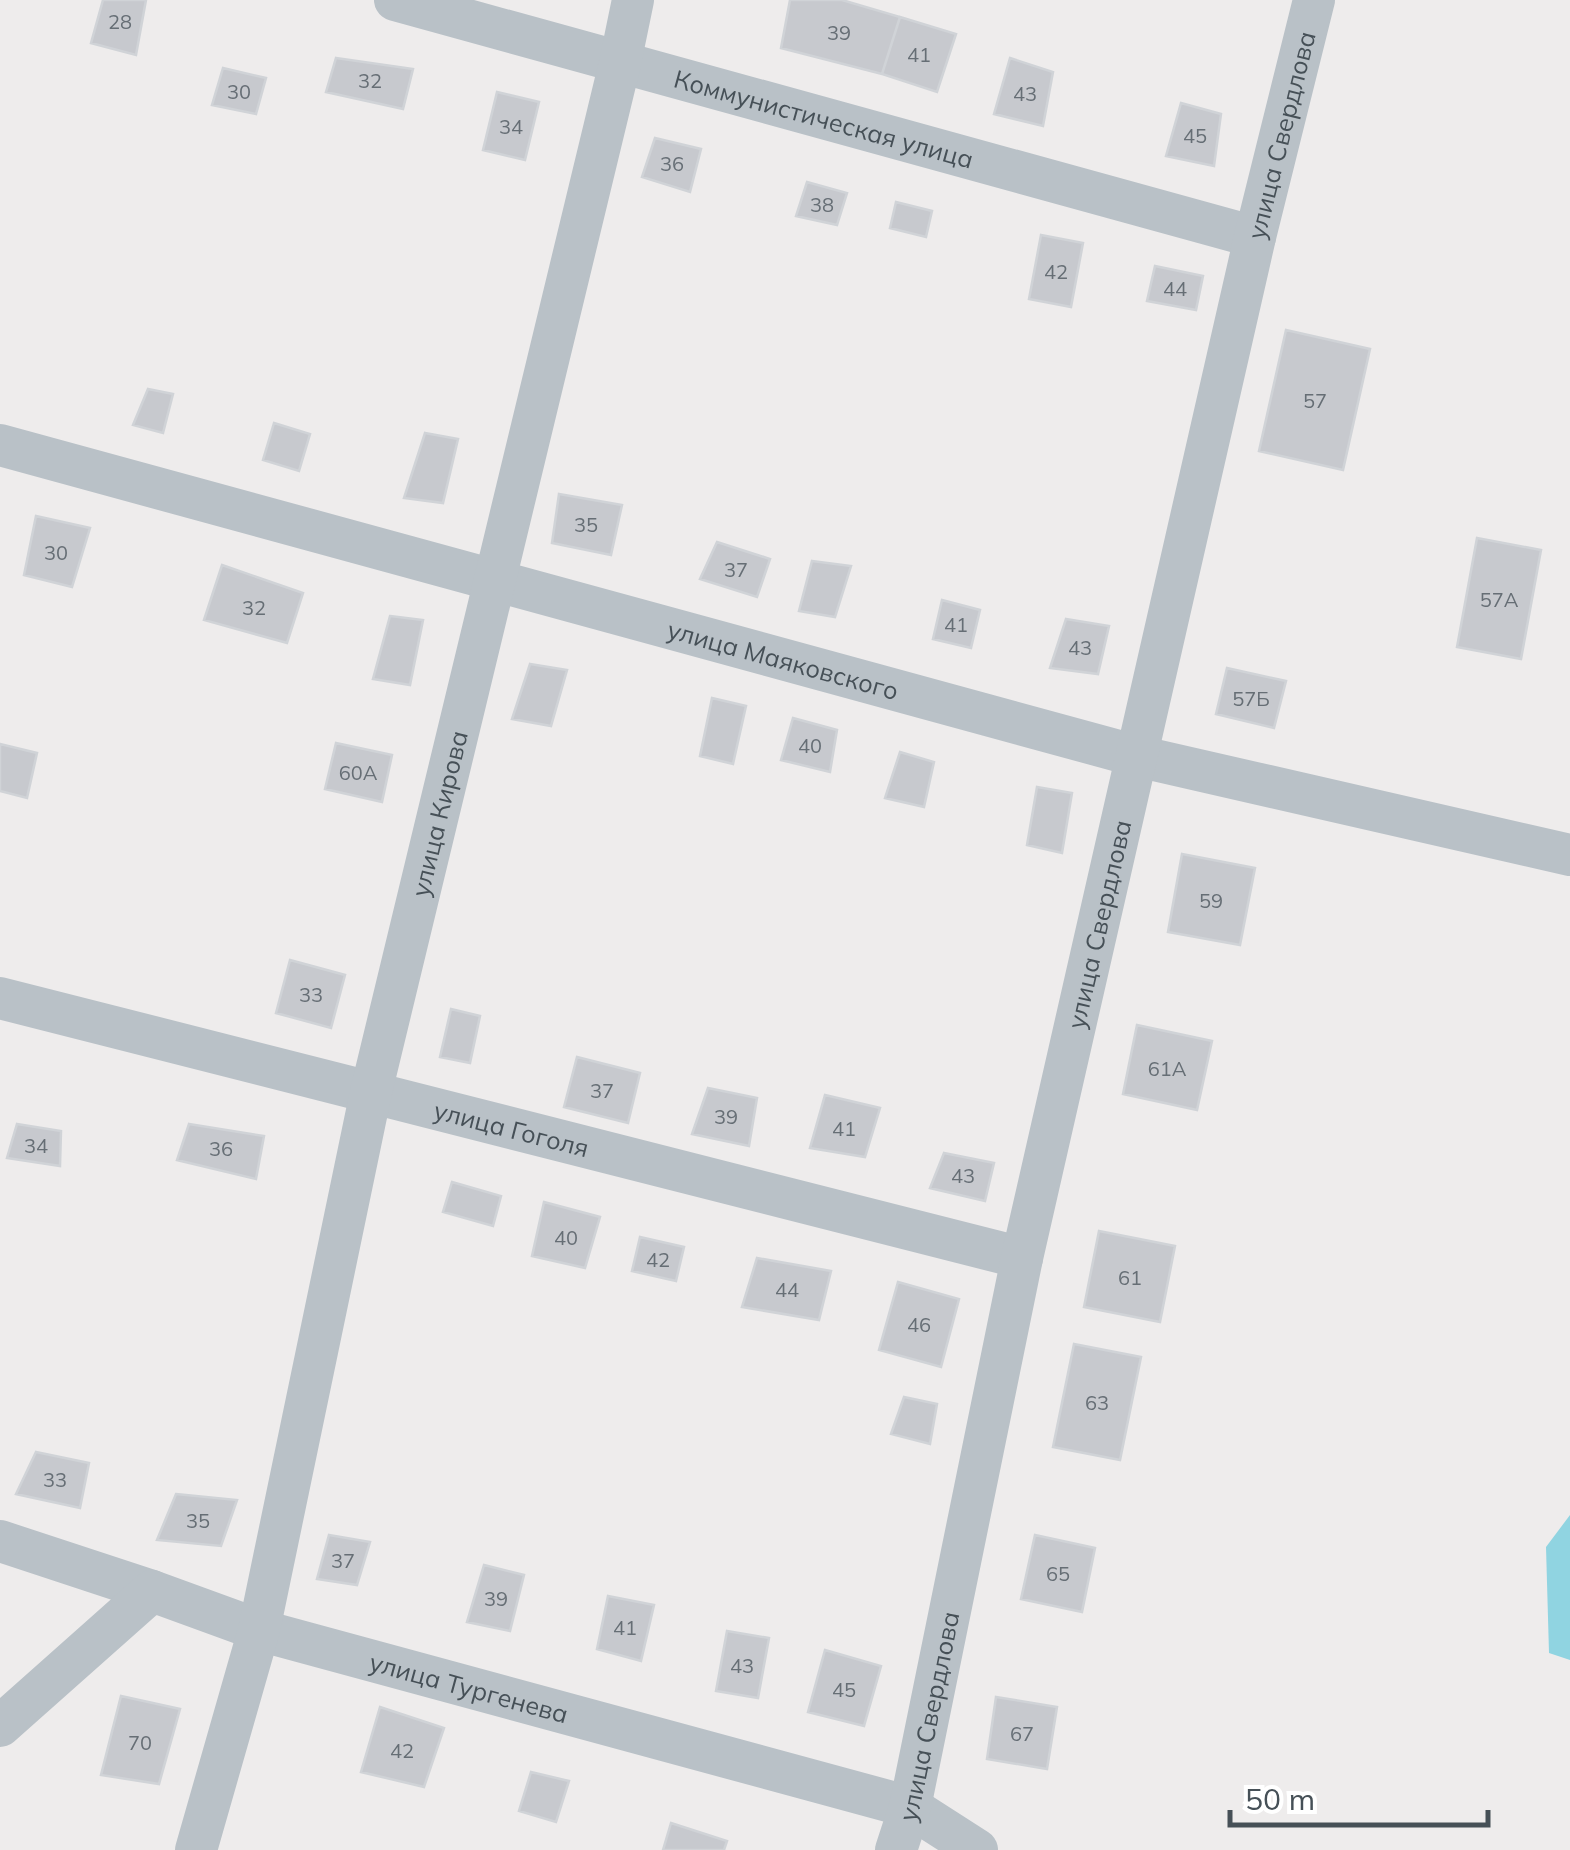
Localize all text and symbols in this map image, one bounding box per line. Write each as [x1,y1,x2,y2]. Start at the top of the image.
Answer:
house number: 28 [108,9,132,34]
house number: 39 [827,20,851,45]
street label: улица Свердлова [1240,28,1321,242]
house number: 41 [907,42,931,67]
street label: Коммунистическая улица [671,62,977,174]
house number: 32 [358,68,382,93]
house number: 30 [227,79,251,104]
house number: 43 [1013,81,1037,106]
house number: 34 [499,114,523,139]
house number: 45 [1183,123,1207,148]
house number: 36 [660,151,684,176]
house number: 38 [810,192,834,217]
house number: 42 [1044,259,1068,284]
house number: 44 [1163,276,1187,301]
house number: 57 [1303,388,1327,413]
house number: 35 [574,512,598,537]
house number: 30 [44,540,68,565]
house number: 37 [724,557,748,582]
house number: 57А [1480,587,1519,612]
house number: 32 [242,595,266,620]
house number: 41 [944,612,968,637]
street label: улица Маяковского [664,613,902,706]
house number: 43 [1068,635,1092,660]
house number: 57Б [1232,686,1270,711]
street label: улица Кирова [403,727,473,900]
house number: 40 [798,733,822,758]
house number: 60А [339,760,378,785]
street label: улица Свердлова [1059,817,1137,1032]
house number: 59 [1199,888,1223,913]
house number: 33 [299,982,323,1007]
house number: 61А [1148,1056,1187,1081]
house number: 37 [590,1078,614,1103]
street label: улица Гоголя [431,1094,592,1163]
house number: 39 [714,1104,738,1129]
house number: 41 [832,1116,856,1141]
house number: 34 [24,1133,48,1158]
house number: 36 [209,1136,233,1161]
house number: 43 [951,1163,975,1188]
house number: 40 [554,1225,578,1250]
house number: 42 [646,1247,670,1272]
house number: 61 [1118,1265,1142,1290]
house number: 44 [775,1277,799,1302]
house number: 46 [907,1312,931,1337]
house number: 63 [1085,1390,1109,1415]
house number: 33 [43,1467,67,1492]
house number: 35 [186,1508,210,1533]
house number: 37 [331,1548,355,1573]
house number: 65 [1046,1561,1070,1586]
house number: 39 [484,1586,508,1611]
street label: улица Свердлова [891,1609,965,1825]
house number: 41 [613,1615,637,1640]
street label: улица Тургенева [366,1645,572,1729]
house number: 43 [730,1653,754,1678]
house number: 45 [832,1677,856,1702]
house number: 67 [1010,1721,1034,1746]
house number: 70 [128,1730,152,1755]
house number: 42 [390,1738,414,1763]
scale bar [1230,1765,1488,1827]
text: 50 m [1245,1780,1315,1818]

